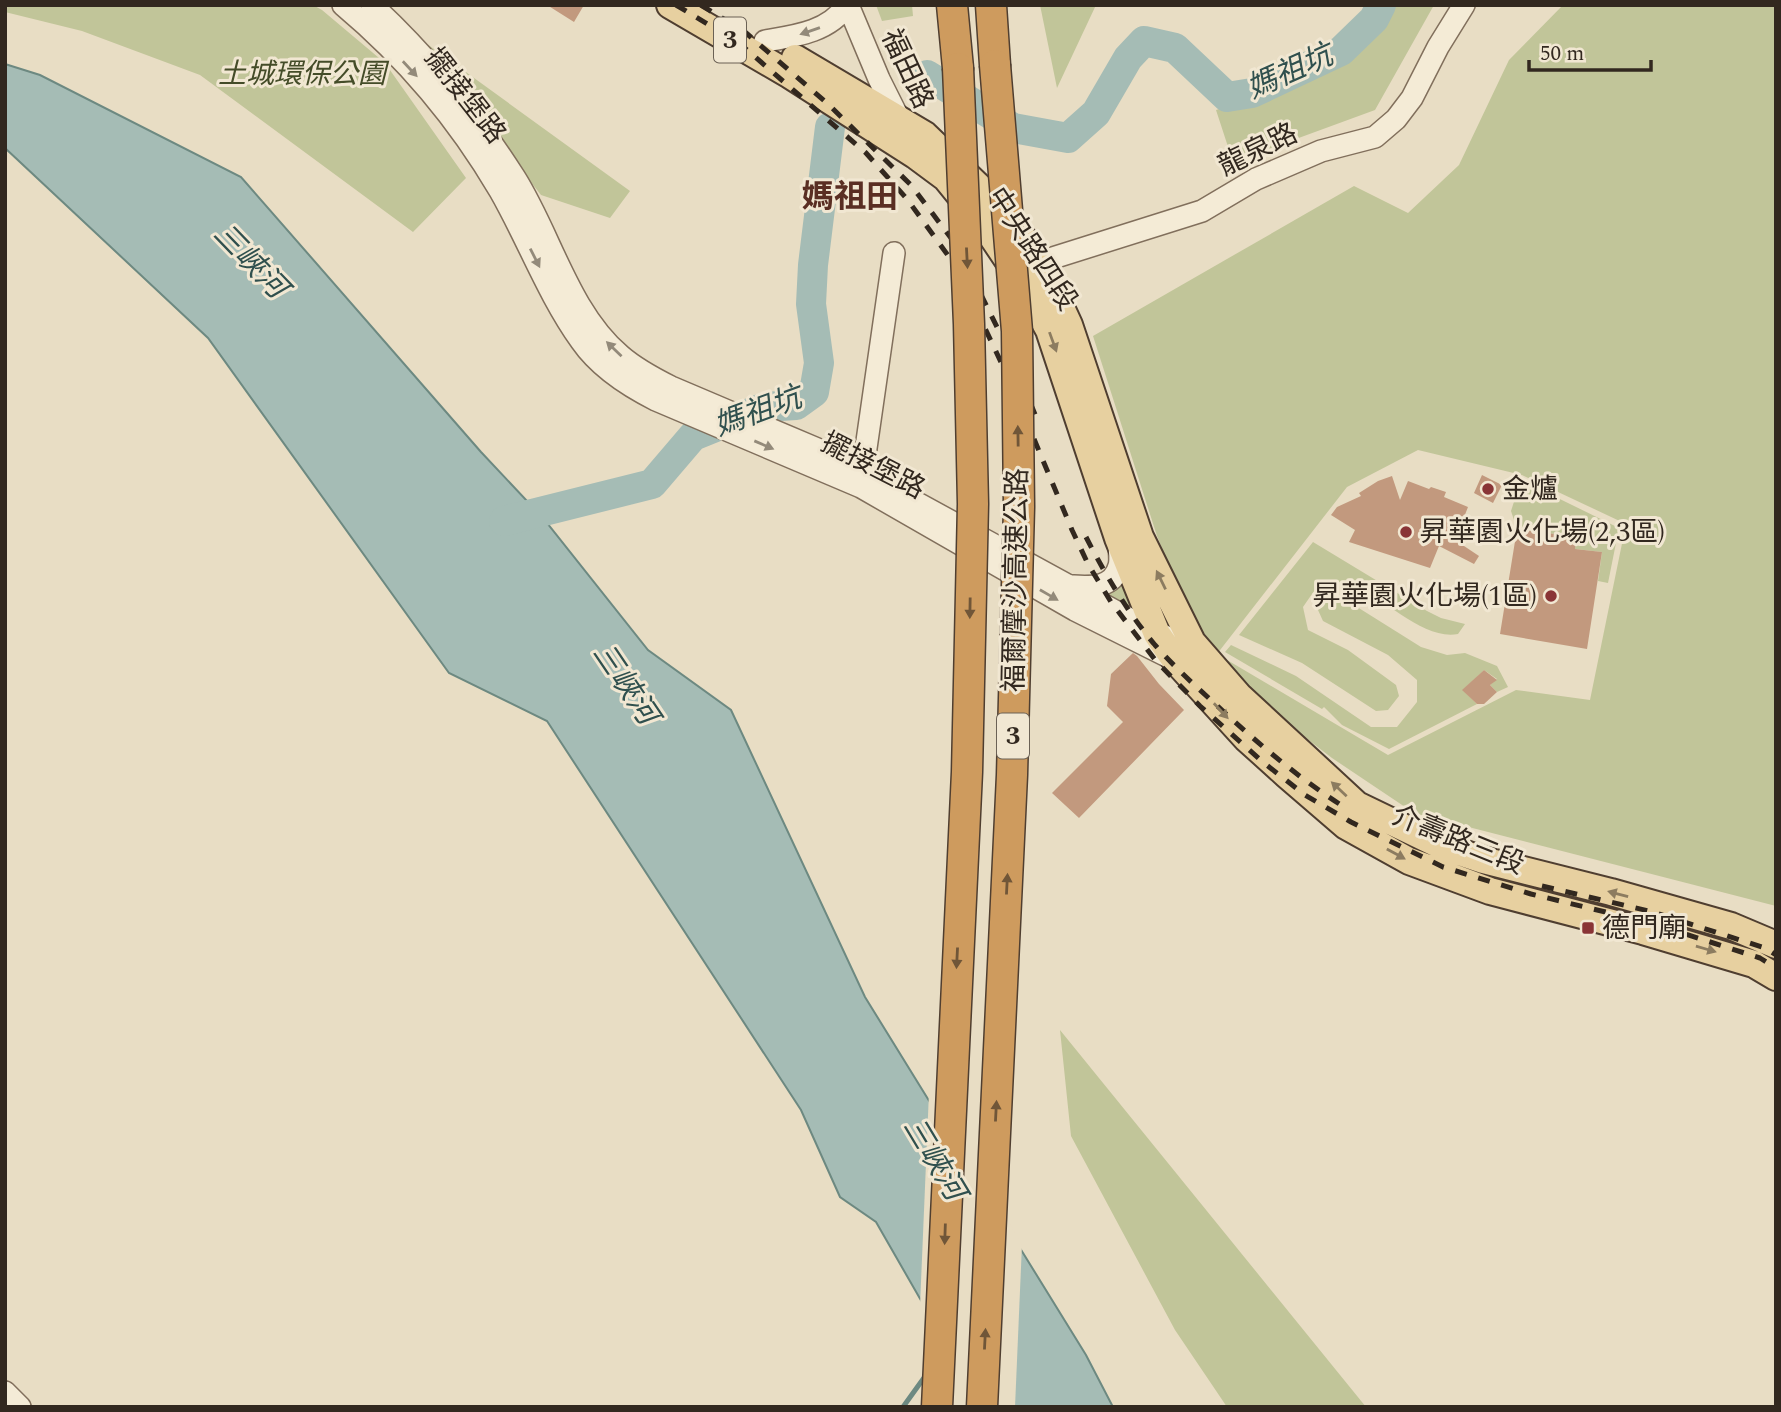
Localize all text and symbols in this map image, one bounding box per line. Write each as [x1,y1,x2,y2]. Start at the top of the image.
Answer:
road number: 3 [714,18,746,62]
street label: 福田路 [870,22,944,116]
one-way arrow [800,26,821,37]
scale bar [1529,28,1652,72]
water label: 媽祖坑 [1240,31,1344,111]
text: 50 m [1540,38,1584,70]
street label: 擺接堡路 [414,39,516,153]
park label: 土城環保公園 [218,53,390,96]
one-way arrow [402,60,418,78]
street label: 龍泉路 [1211,112,1305,188]
district label: 媽祖田 [802,173,898,222]
street label: 中央路四段 [976,179,1088,319]
water label: 三峽河 [202,213,301,313]
one-way arrow [961,247,972,269]
one-way arrow [529,248,541,268]
one-way arrow [1048,331,1059,352]
one-way arrow [606,341,623,358]
water label: 媽祖坑 [708,374,812,449]
street label: 擺接堡路 [813,421,933,511]
one-way arrow [1012,425,1024,447]
one-way arrow [753,440,774,451]
street label: 福爾摩沙高速公路 [993,468,1039,692]
place label: 金爐 [1502,468,1558,511]
marker: 金爐 [1480,481,1496,497]
place label: 昇華園火化場(2,3區) [1420,511,1665,554]
marker: 昇華園火化場(2,3區) [1398,524,1414,540]
one-way arrow [1156,570,1167,590]
place label: 昇華園火化場(1區) [1313,575,1537,618]
marker: 昇華園火化場(1區) [1543,588,1559,604]
one-way arrow [1039,589,1058,601]
one-way arrow [965,597,976,619]
water label: 三峽河 [581,634,672,738]
one-way arrow [1213,702,1229,720]
road number: 3 [997,714,1029,758]
one-way arrow [1331,781,1348,797]
street label: 介壽路三段 [1385,794,1531,886]
one-way arrow [1386,848,1406,860]
one-way arrow [1001,873,1012,895]
one-way arrow [1607,888,1629,899]
place label: 德門廟 [1602,907,1686,950]
marker: 德門廟 [1580,920,1596,936]
one-way arrow [1696,945,1717,955]
one-way arrow [951,947,962,969]
one-way arrow [990,1100,1001,1122]
water label: 三峽河 [891,1109,979,1214]
one-way arrow [940,1223,951,1245]
one-way arrow [980,1327,991,1349]

